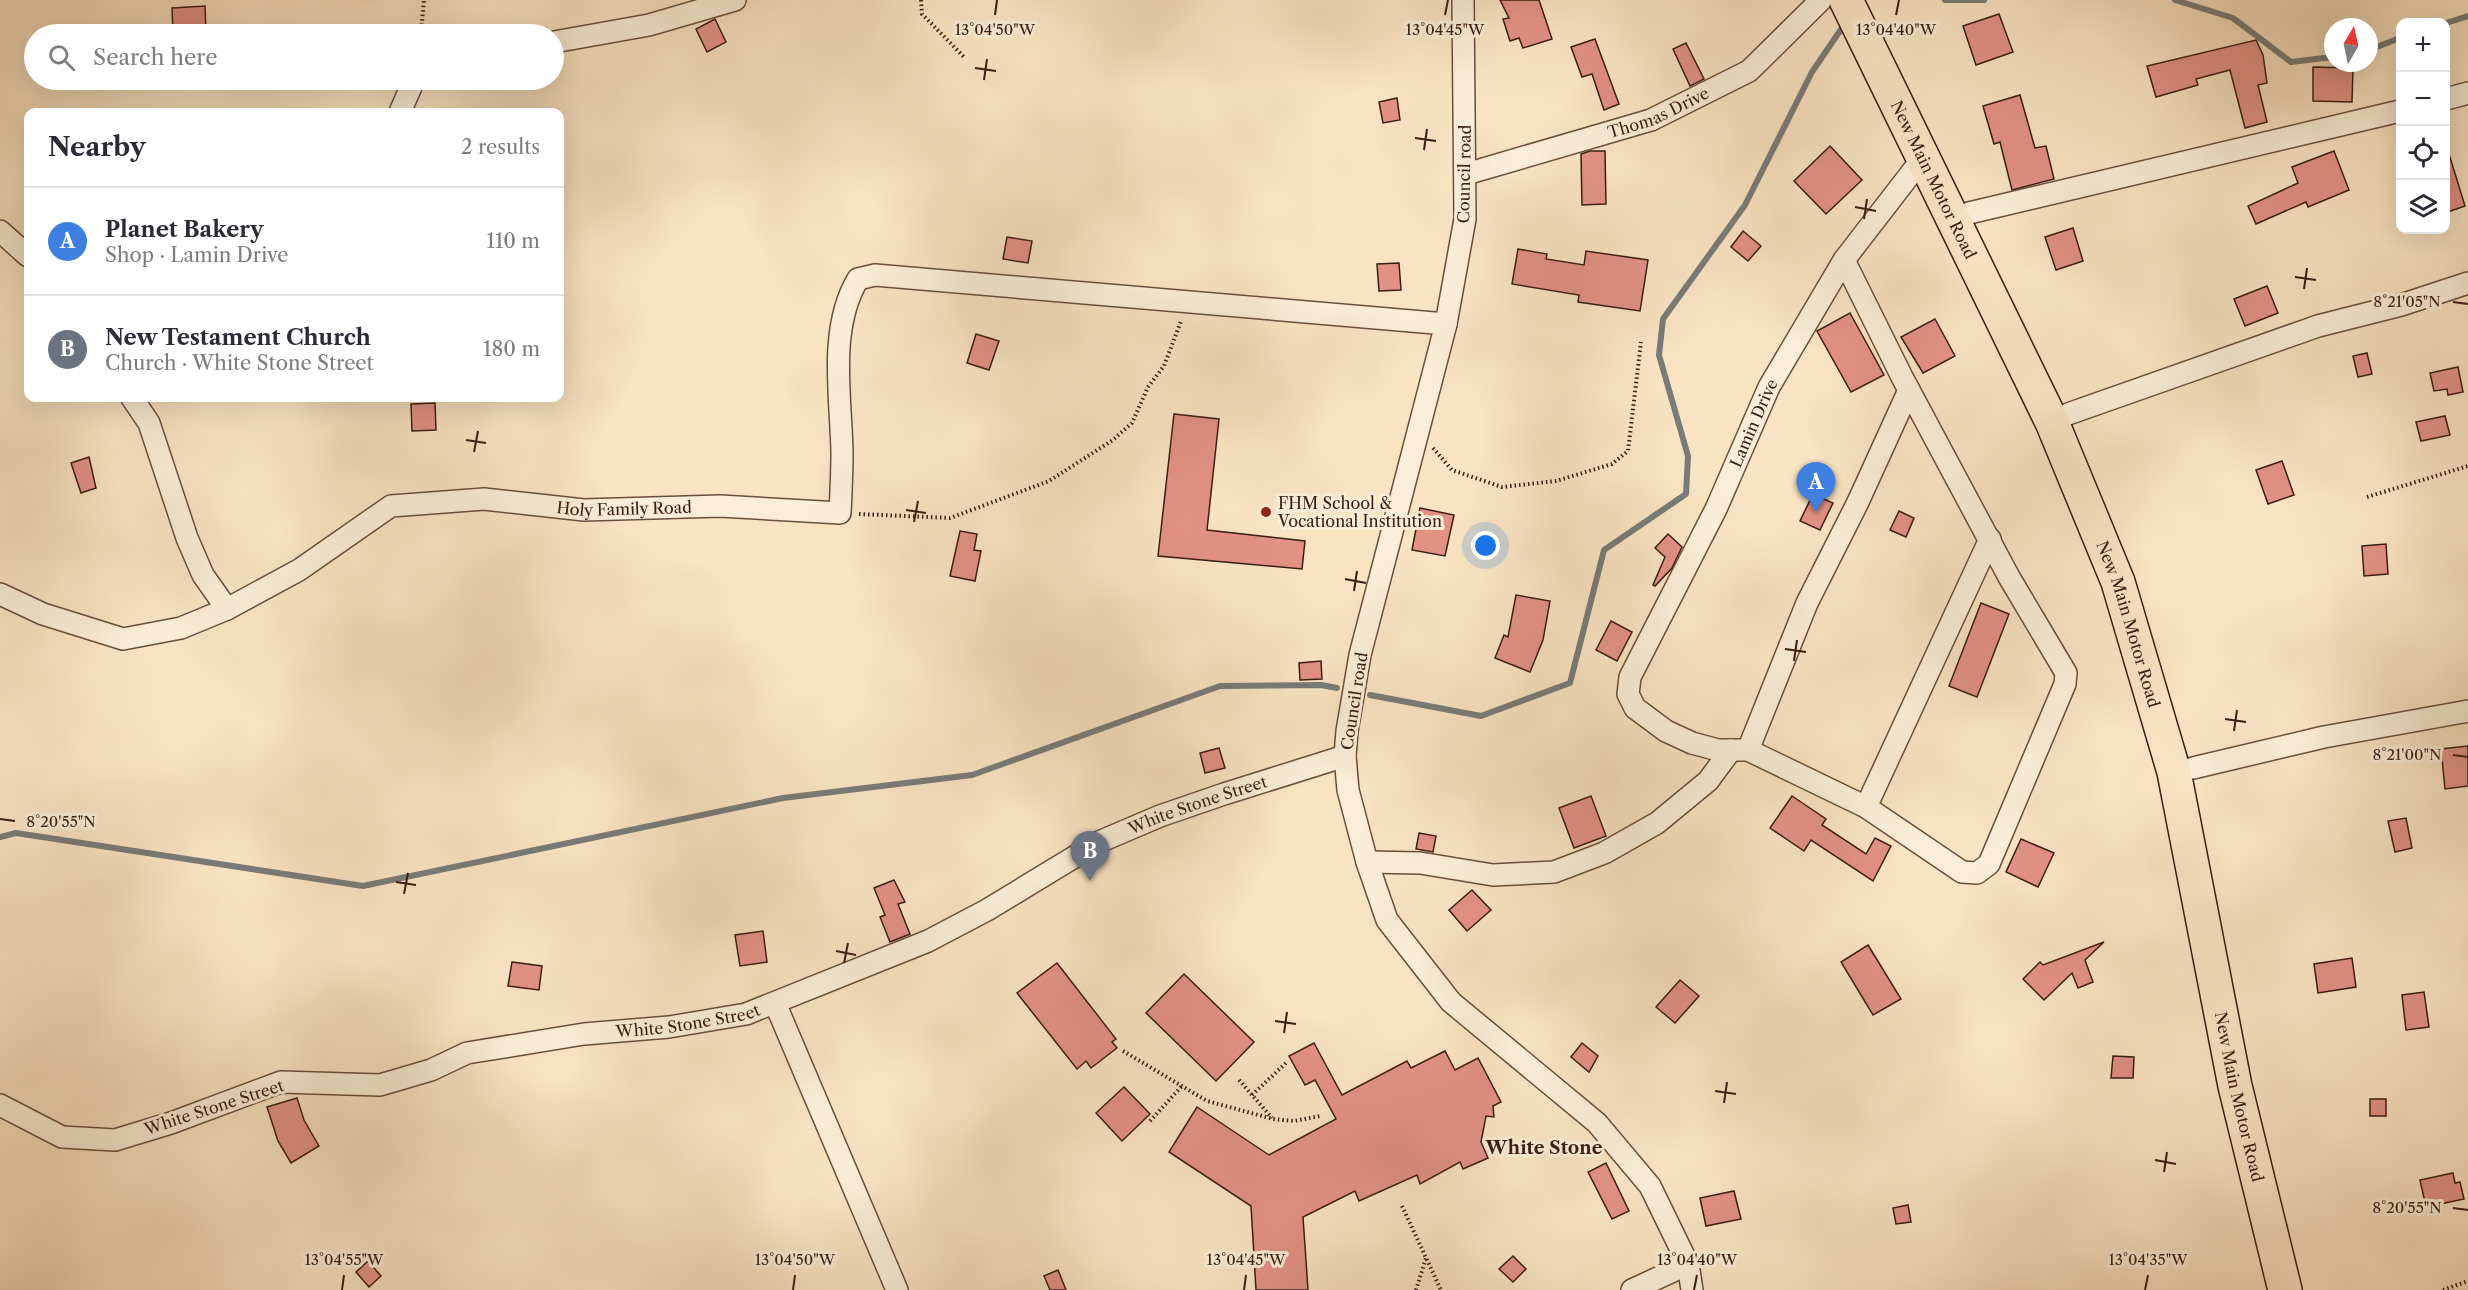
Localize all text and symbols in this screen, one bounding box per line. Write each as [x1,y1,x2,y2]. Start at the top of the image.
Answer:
north arrow [2324,18,2378,72]
map controls [2396,18,2450,234]
button: + [2396,18,2450,72]
text: 13°04'50"W [955,20,1036,39]
text: 13°04'45"W [1406,20,1485,39]
text: 13°04'40"W [1856,20,1937,39]
search box [24,24,564,90]
icon: search [45,41,78,74]
text: Search here [93,44,218,71]
button: − [2396,72,2450,126]
street label: Thomas Drive [1605,83,1712,142]
street label: New Main Motor Road [1887,97,1981,262]
street label: Council road [1453,124,1475,224]
button: locate [2396,126,2450,180]
text: Nearby [48,131,146,163]
text: 2 results [461,135,540,159]
button: layers [2396,180,2450,234]
text: Planet Bakery [105,216,264,243]
text: A [60,229,75,253]
text: 110 m [487,229,540,253]
text: Shop · Lamin Drive [105,243,289,267]
text: 8°21'05"N [2373,292,2441,311]
text: New Testament Church [105,324,371,351]
text: B [60,337,75,361]
text: 180 m [483,337,540,361]
text: Church · White Stone Street [105,351,374,375]
street label: Lamin Drive [1725,375,1782,470]
pin: A [1796,462,1836,512]
place label: FHM School & Vocational Institution [1277,493,1442,531]
street label: Holy Family Road [555,497,692,520]
marker: FHM School & Vocational Institution [1259,505,1273,519]
your location [1471,531,1500,560]
street label: New Main Motor Road [2092,538,2164,710]
street label: Council road [1336,650,1372,751]
text: 8°21'00"N [2373,745,2441,764]
street label: White Stone Street [1124,771,1270,839]
text: 8°20'55"N [26,812,96,831]
pin: B [1070,832,1110,881]
street label: White Stone Street [614,999,763,1041]
street label: New Main Motor Road [2211,1010,2268,1184]
street label: White Stone Street [141,1075,287,1139]
district label: White Stone [1485,1137,1603,1159]
text: 8°20'55"N [2372,1198,2442,1217]
text: 13°04'55"W [304,1250,384,1269]
text: 13°04'50"W [755,1250,836,1269]
text: 13°04'45"W [1207,1250,1286,1269]
text: 13°04'40"W [1657,1250,1738,1269]
text: 13°04'35"W [2108,1250,2188,1269]

